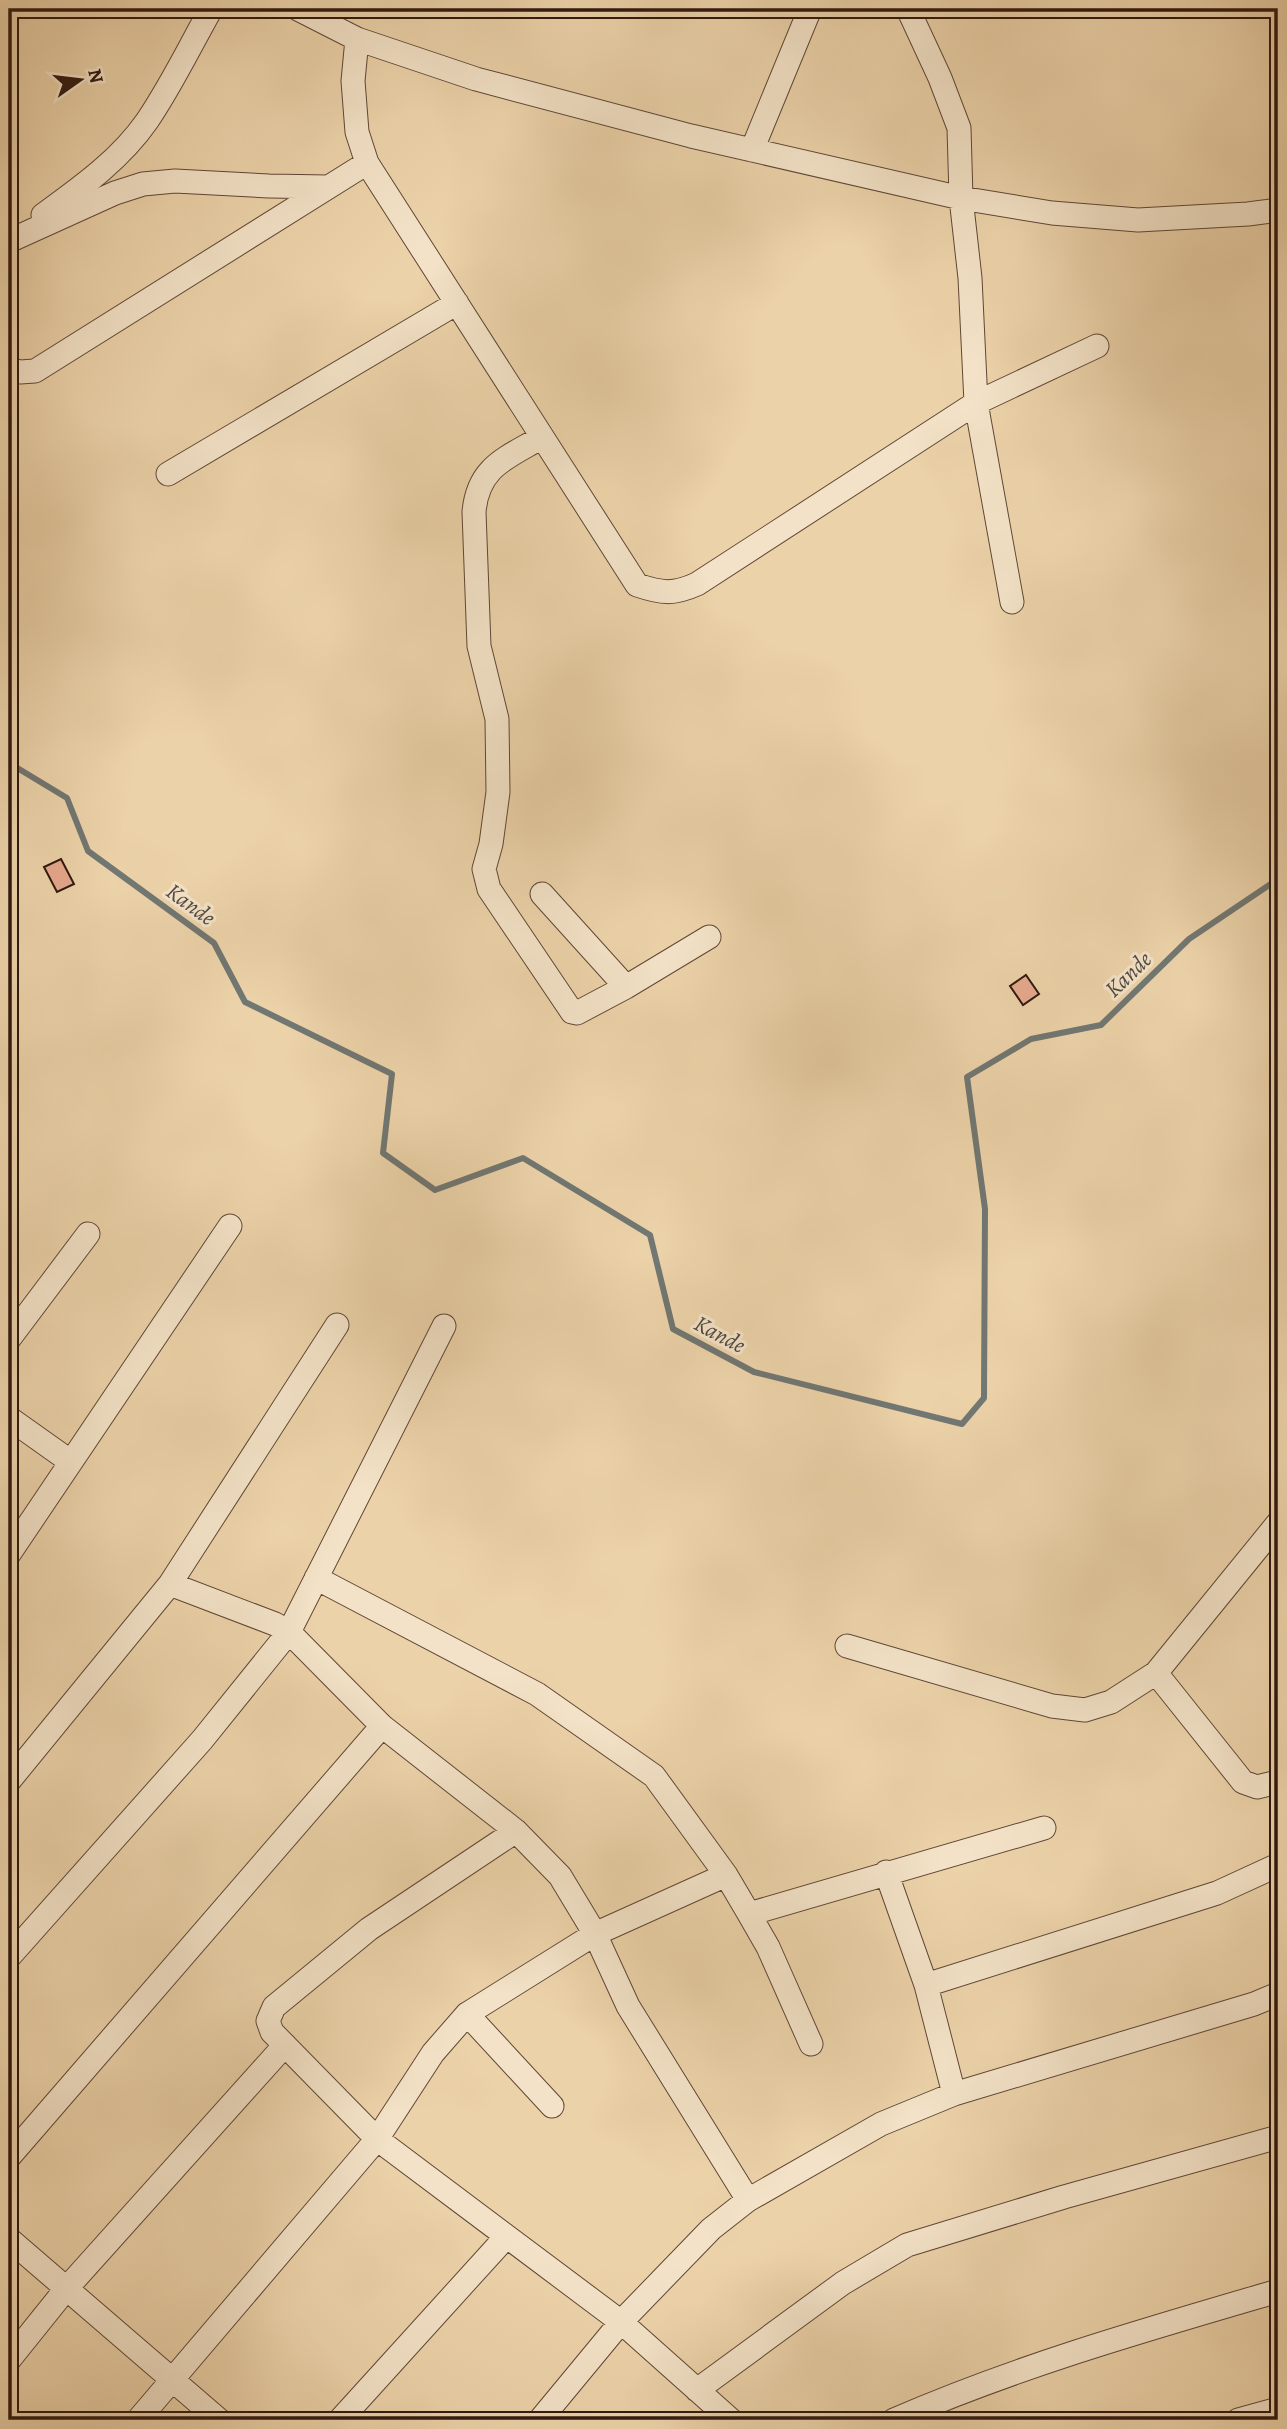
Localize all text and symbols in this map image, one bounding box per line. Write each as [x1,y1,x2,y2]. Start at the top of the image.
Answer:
north arrow [46,46,116,116]
text: N [81,66,110,86]
water label: Kande [160,876,222,933]
water label: Kande [1098,944,1159,1004]
water label: Kande [689,1308,751,1361]

